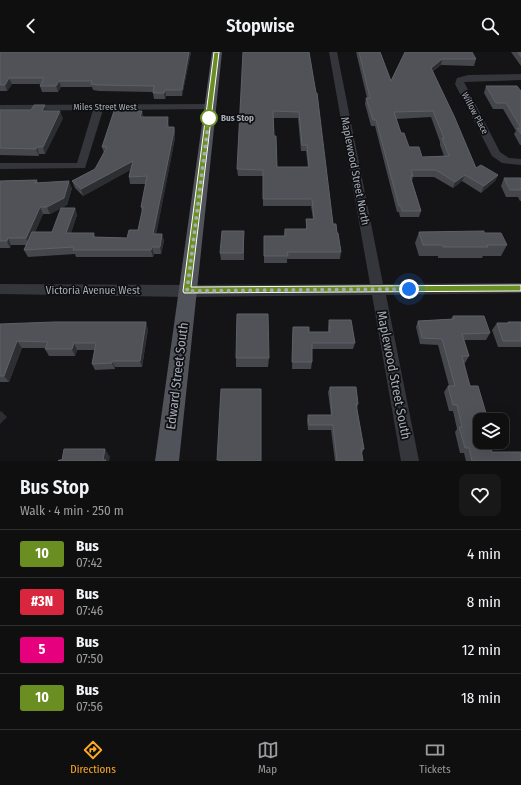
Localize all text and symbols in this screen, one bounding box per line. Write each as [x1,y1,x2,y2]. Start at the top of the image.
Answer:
icon: back [20,15,42,37]
text: Stopwise [226,15,295,37]
icon: search [479,15,501,37]
street label: Willow Place [460,90,490,136]
street label: Miles Street West [73,102,137,112]
marker: Bus Stop [200,109,218,127]
place label: Bus Stop [221,113,254,123]
street label: Maplewood Street North [338,116,372,226]
your location [399,279,419,299]
street label: Victoria Avenue West [46,284,141,297]
street label: Maplewood Street South [374,309,414,441]
street label: Edward Street South [163,322,191,430]
map controls [473,413,509,449]
button: layers [473,413,509,449]
button: heart [459,474,501,516]
text: Bus Stop [20,476,89,499]
text: Walk · 4 min · 250 m [20,503,124,518]
text: Bus [76,537,99,555]
text: 10 [35,545,49,562]
text: 4 min [467,545,501,563]
text: 07:42 [76,555,102,570]
text: Bus [76,585,99,603]
text: #3N [31,593,53,610]
text: 8 min [467,593,501,611]
text: 07:46 [76,603,103,618]
text: Bus [76,633,99,651]
text: 5 [39,641,45,658]
text: 12 min [462,641,501,659]
text: 07:50 [76,651,103,666]
text: Bus [76,681,99,699]
text: 10 [35,689,49,706]
text: 18 min [461,689,501,707]
text: 07:56 [76,699,103,714]
tab: Directions [70,739,116,776]
tab: Map [257,739,279,776]
tab: Tickets [419,739,451,776]

